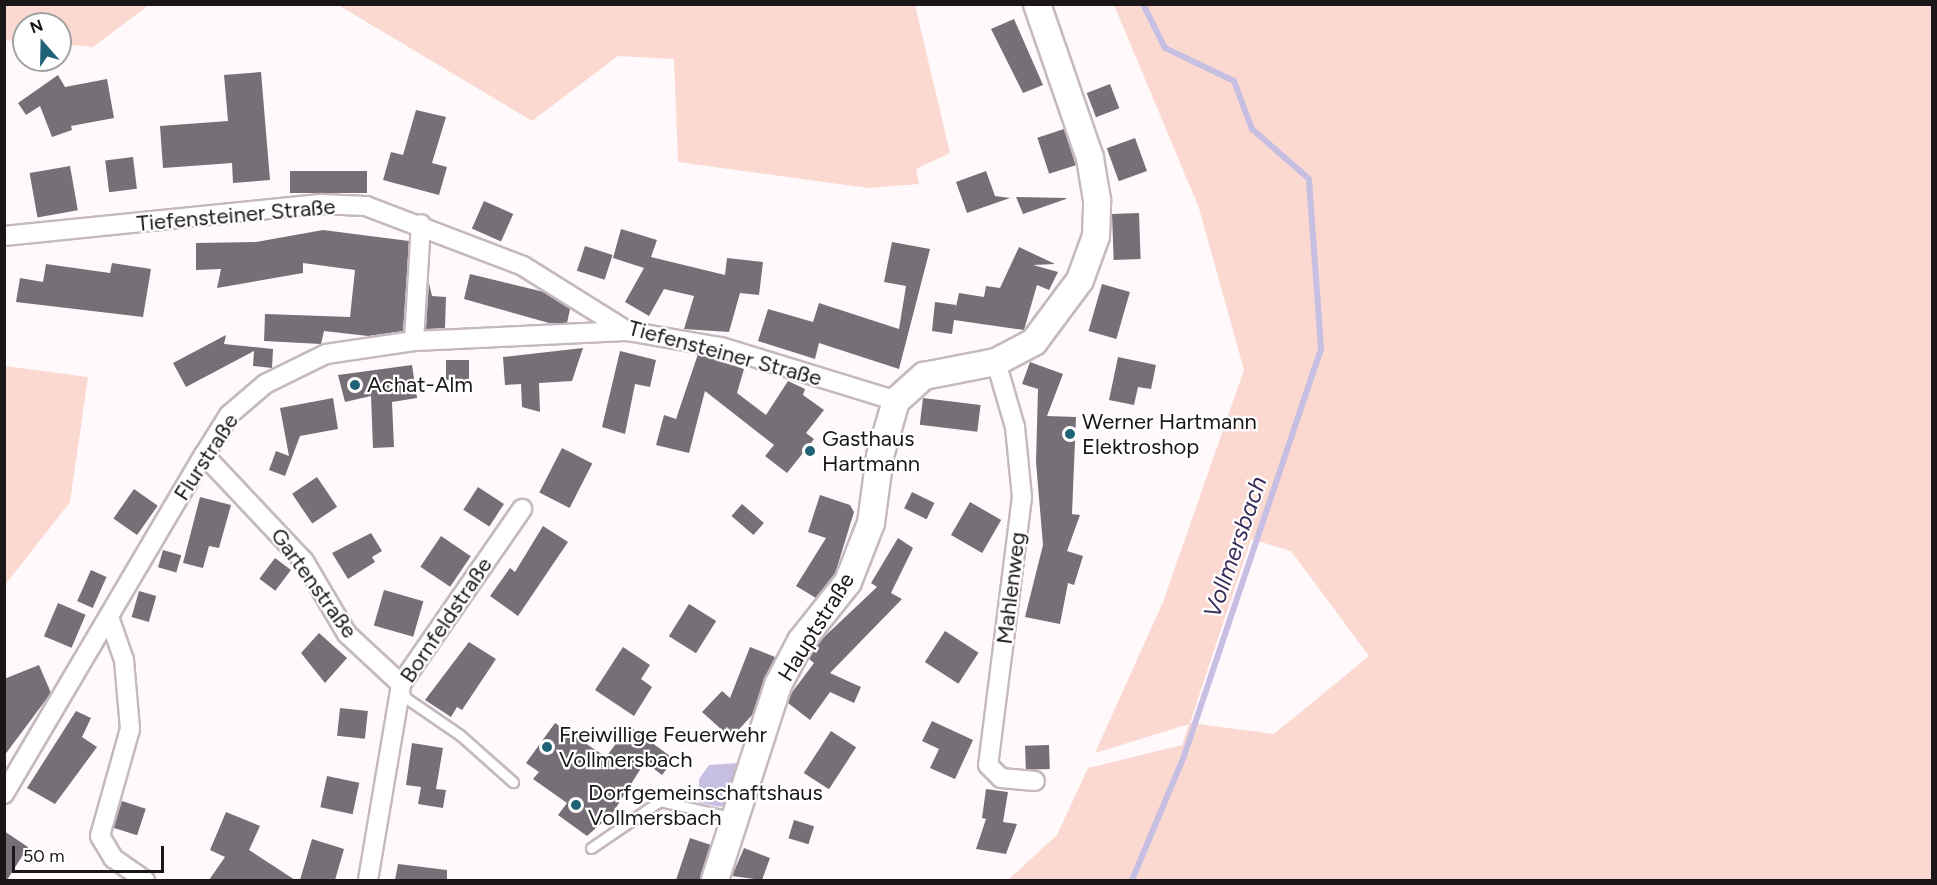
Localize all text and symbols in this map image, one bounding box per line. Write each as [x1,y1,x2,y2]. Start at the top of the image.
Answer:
north arrow [12,12,72,72]
text: N [27,15,45,38]
street label: Tiefensteiner Straße [136,193,336,237]
street label: Tiefensteiner Straße [625,314,825,392]
place label: Achat-Alm [367,372,473,398]
marker: Achat-Alm [348,378,362,392]
place label: Werner Hartmann Elektroshop [1082,408,1257,460]
street label: Flurstraße [168,409,244,505]
place label: Gasthaus Hartmann [822,425,920,476]
marker: Werner Hartmann Elektroshop [1063,427,1077,441]
marker: Gasthaus Hartmann [803,444,817,458]
water label: Vollmersbach [1197,472,1273,622]
street label: Gartenstraße [265,523,363,643]
street label: Mahlenweg [991,530,1031,646]
street label: Bornfeldstraße [394,552,498,688]
street label: Hauptstraße [772,568,860,686]
place label: Freiwillige Feuerwehr Vollmersbach [559,721,767,772]
marker: Freiwillige Feuerwehr Vollmersbach [540,740,554,754]
place label: Dorfgemeinschaftshaus Vollmersbach [588,779,823,830]
marker: Dorfgemeinschaftshaus Vollmersbach [569,798,583,812]
scale bar [15,834,166,872]
text: 50 m [23,845,65,867]

